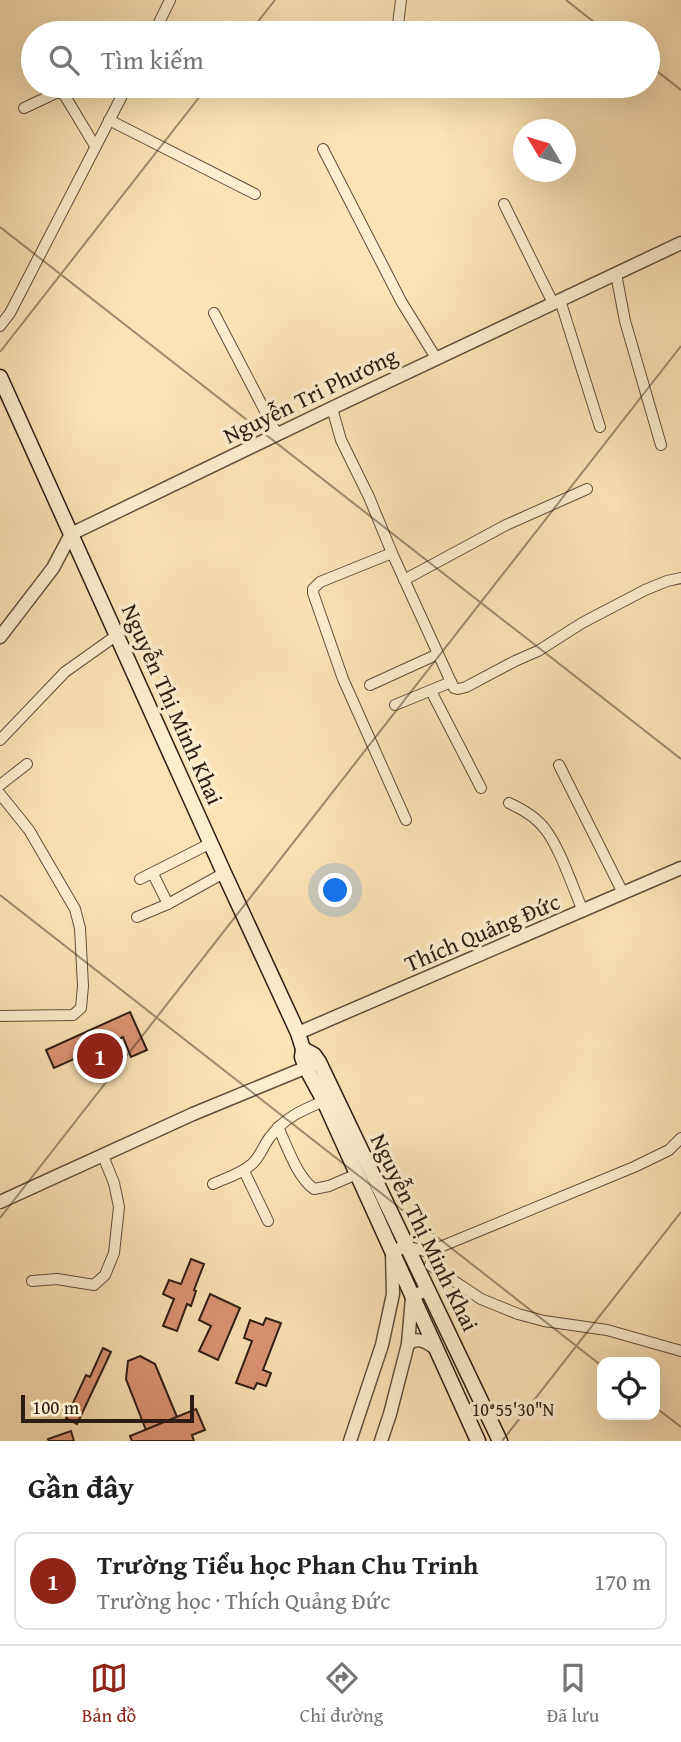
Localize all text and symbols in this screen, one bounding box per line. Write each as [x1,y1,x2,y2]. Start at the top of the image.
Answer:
search box [21,21,660,98]
text: Tìm kiếm [101,40,204,79]
icon: search [45,41,83,79]
north arrow [513,119,576,182]
street label: Nguyễn Tri Phương [217,338,403,451]
street label: Nguyễn Thị Minh Khai [114,598,232,810]
your location [318,873,352,907]
street label: Thích Quảng Đức [399,884,565,980]
pin: 1 [77,1030,123,1082]
street label: Nguyễn Thị Minh Khai [363,1127,487,1337]
map controls [597,1357,660,1420]
button: locate [597,1357,660,1420]
scale bar [21,1392,194,1424]
text: 100 m [32,1393,79,1421]
text: 10°55'30"N [472,1396,555,1423]
text: Gần đây [28,1465,134,1509]
text: Trường Tiểu học Phan Chu Trinh [97,1545,478,1584]
text: 1 [47,1565,59,1598]
text: 170 m [594,1565,651,1598]
text: Trường học · Thích Quảng Đức [97,1584,391,1617]
tab: Bản đồ [82,1659,136,1729]
tab: Chỉ đường [300,1659,383,1729]
tab: Đã lưu [547,1659,599,1729]

